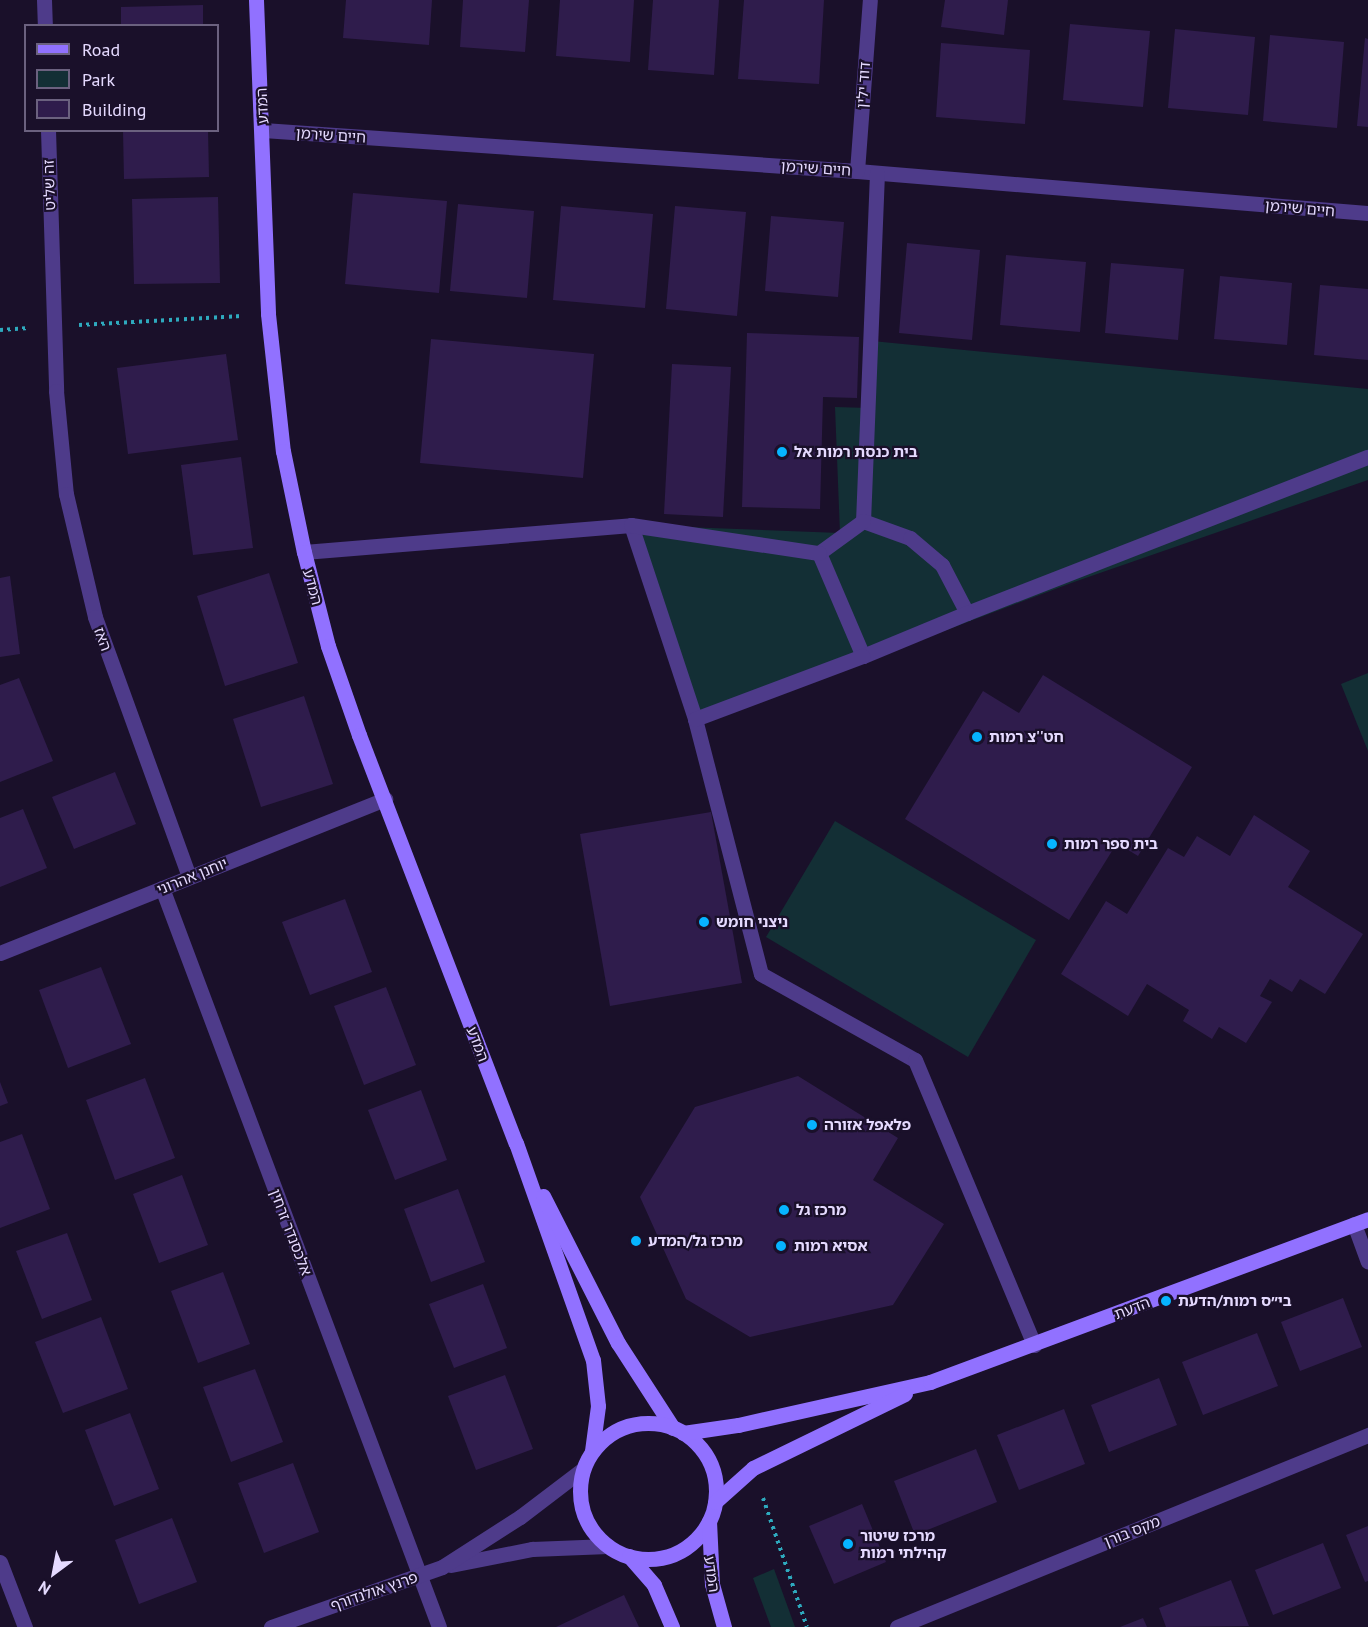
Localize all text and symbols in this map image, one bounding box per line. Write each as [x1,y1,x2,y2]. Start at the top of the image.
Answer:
legend [24,24,219,132]
text: Road [82,38,120,61]
street label: דוד ילין [852,61,874,109]
text: Park [82,68,115,91]
street label: המדע [252,87,272,125]
text: Building [82,98,146,121]
street label: חיים שירמן [295,124,367,146]
street label: חיים שירמן [780,157,852,179]
street label: זה שליט [39,159,59,211]
street label: חיים שירמן [1264,196,1336,220]
place label: בית כנסת רמות אל [794,443,918,461]
marker: בית כנסת רמות אל [775,445,789,459]
street label: המדע [300,567,326,607]
street label: האז [90,625,116,653]
place label: חט''צ רמות [989,728,1064,746]
marker: חט''צ רמות [970,730,984,744]
place label: בית ספר רמות [1064,835,1158,853]
marker: בית ספר רמות [1045,837,1059,851]
street label: יוחנן אהרוני [154,854,230,898]
place label: ניצני חומש [716,913,788,931]
marker: ניצני חומש [697,915,711,929]
street label: המדע [463,1024,493,1064]
place label: פלאפל אזורה [824,1116,911,1134]
marker: פלאפל אזורה [805,1118,819,1132]
street label: אלכסנדר זרחין [266,1186,316,1278]
place label: מרכז גל [796,1201,846,1219]
marker: מרכז גל [777,1203,791,1217]
place label: מרכז גל/המדע [648,1232,743,1250]
marker: מרכז גל/המדע [629,1234,643,1248]
marker: אסיא רמות [772,1237,790,1255]
place label: אסיא רמות [794,1237,868,1255]
place label: בי״ס רמות/הדעת [1178,1292,1292,1310]
street label: הדעת [1112,1293,1152,1323]
marker: בי״ס רמות/הדעת [1159,1294,1173,1308]
street label: מקס בורן [1101,1512,1163,1550]
place label: מרכז שיטור קהילתי רמות [860,1526,947,1561]
marker: מרכז שיטור קהילתי רמות [841,1537,855,1551]
north arrow [24,1543,84,1603]
street label: המדע [701,1555,723,1593]
street label: פרנץ אולנדורף [328,1568,420,1614]
text: N [35,1577,54,1600]

